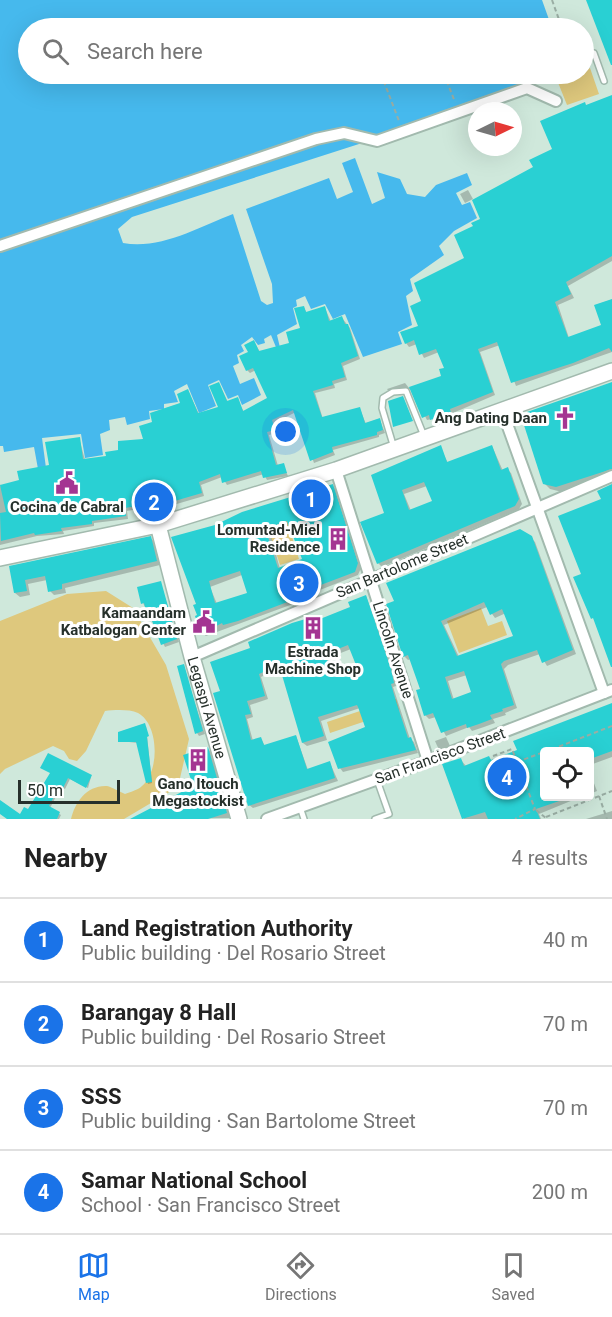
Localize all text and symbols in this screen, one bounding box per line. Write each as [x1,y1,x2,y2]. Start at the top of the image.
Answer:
search box [18,18,594,84]
icon: search [39,35,72,68]
text: Search here [87,39,203,64]
north arrow [468,102,522,156]
church icon: Ang Dating Daan [552,405,578,431]
place label: Ang Dating Daan [435,409,547,427]
your location [271,417,300,446]
public building icon: Cocina de Cabral [54,470,80,496]
pin: 1 [292,476,330,522]
pin: 2 [134,480,174,524]
place label: Cocina de Cabral [10,498,124,516]
place label: Lomuntad-Miel Residence [217,521,320,556]
building icon: Lomuntad-Miel Residence [325,526,351,552]
street label: San Bartolome Street [333,530,471,602]
pin: 3 [280,560,318,606]
street label: Lincoln Avenue [369,599,417,701]
place label: Kamaandam Katbalogan Center [61,604,186,639]
public building icon: Kamaandam Katbalogan Center [191,609,217,635]
building icon: Estrada Machine Shop [300,615,326,641]
place label: Estrada Machine Shop [265,643,361,678]
street label: Legaspi Avenue [183,655,230,761]
street label: San Francisco Street [372,724,508,788]
building icon: Gano Itouch Megastockist [185,747,211,773]
map controls [540,747,594,801]
button: locate [540,747,594,801]
pin: 4 [488,754,526,800]
place label: Gano Itouch Megastockist [152,775,244,810]
scale bar [18,777,120,804]
text: 50 m [27,781,63,800]
text: Nearby [24,843,107,873]
text: 4 results [512,846,588,870]
text: Land Registration Authority [81,916,353,941]
text: 1 [38,928,49,952]
text: 40 m [543,928,588,952]
text: Public building · Del Rosario Street [81,941,386,965]
text: Barangay 8 Hall [81,1000,236,1025]
text: 2 [38,1012,49,1036]
text: 70 m [543,1012,588,1036]
text: Public building · Del Rosario Street [81,1025,386,1049]
text: SSS [81,1084,122,1109]
text: 3 [38,1096,49,1120]
text: 70 m [543,1096,588,1120]
text: Public building · San Bartolome Street [81,1109,416,1133]
text: Samar National School [81,1168,307,1193]
text: 4 [38,1180,49,1204]
text: 200 m [532,1180,588,1204]
text: School · San Francisco Street [81,1193,340,1217]
tab: Map [77,1249,110,1304]
tab: Directions [265,1249,337,1304]
tab: Saved [491,1249,535,1304]

